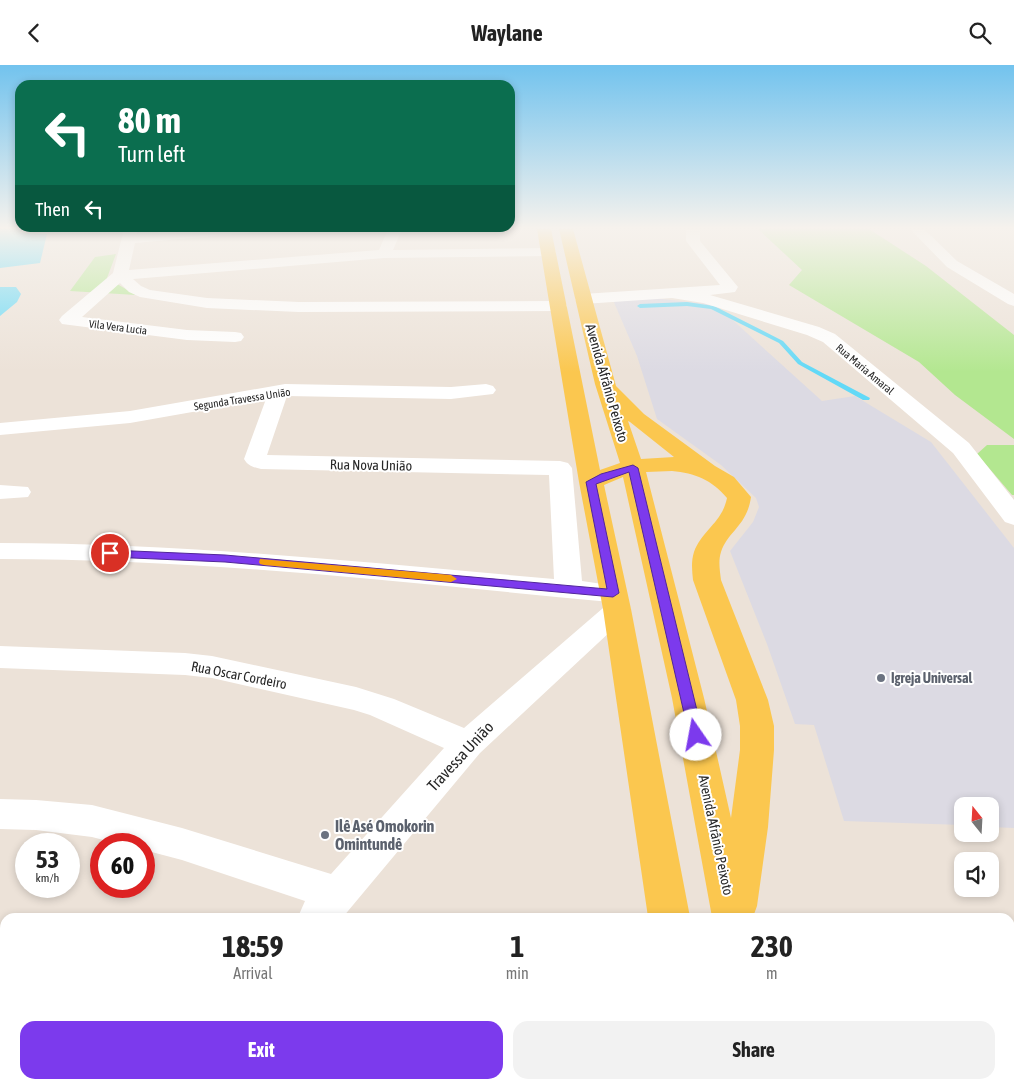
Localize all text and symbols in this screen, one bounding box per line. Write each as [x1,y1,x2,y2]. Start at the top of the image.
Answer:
icon: back [20,19,48,47]
icon: search [966,19,994,47]
text: Waylane [471,20,543,46]
icon: left [35,100,100,165]
text: 80 m [118,100,181,140]
text: Turn left [118,141,185,167]
icon: left [80,195,108,223]
text: Then [35,198,70,220]
street label: Vila Vera Lucia [88,317,148,337]
street label: Avenida Afrânio Peixoto [582,322,632,444]
street label: Rua Maria Amaral [834,341,896,397]
street label: Segunda Travessa União [193,385,291,413]
street label: Rua Nova União [330,456,412,474]
pin [89,532,131,574]
icon: arrive [96,539,124,567]
street label: Rua Oscar Cordeiro [190,658,288,692]
place label: Igreja Universal [891,670,973,686]
marker: Igreja Universal [875,672,887,684]
position arrow [669,708,721,760]
street label: Travessa União [423,718,497,794]
street label: Avenida Afrânio Peixoto [695,773,737,897]
north arrow [954,797,999,843]
map controls [954,797,999,897]
place label: Ilê Asé Omokorin Omintundê [335,817,435,853]
marker: Ilê Asé Omokorin Omintundê [319,829,331,841]
speed limit sign: 60 [90,833,155,898]
text: 53 [36,845,59,873]
button: sound [954,852,999,897]
text: km/h [36,871,59,885]
text: 18:59 [222,929,284,963]
text: 1 [510,929,524,963]
text: 230 [751,929,793,963]
text: Arrival [233,964,272,982]
text: min [506,964,529,982]
text: m [766,964,778,982]
button: Exit [20,1021,503,1079]
button: Share [513,1021,995,1079]

